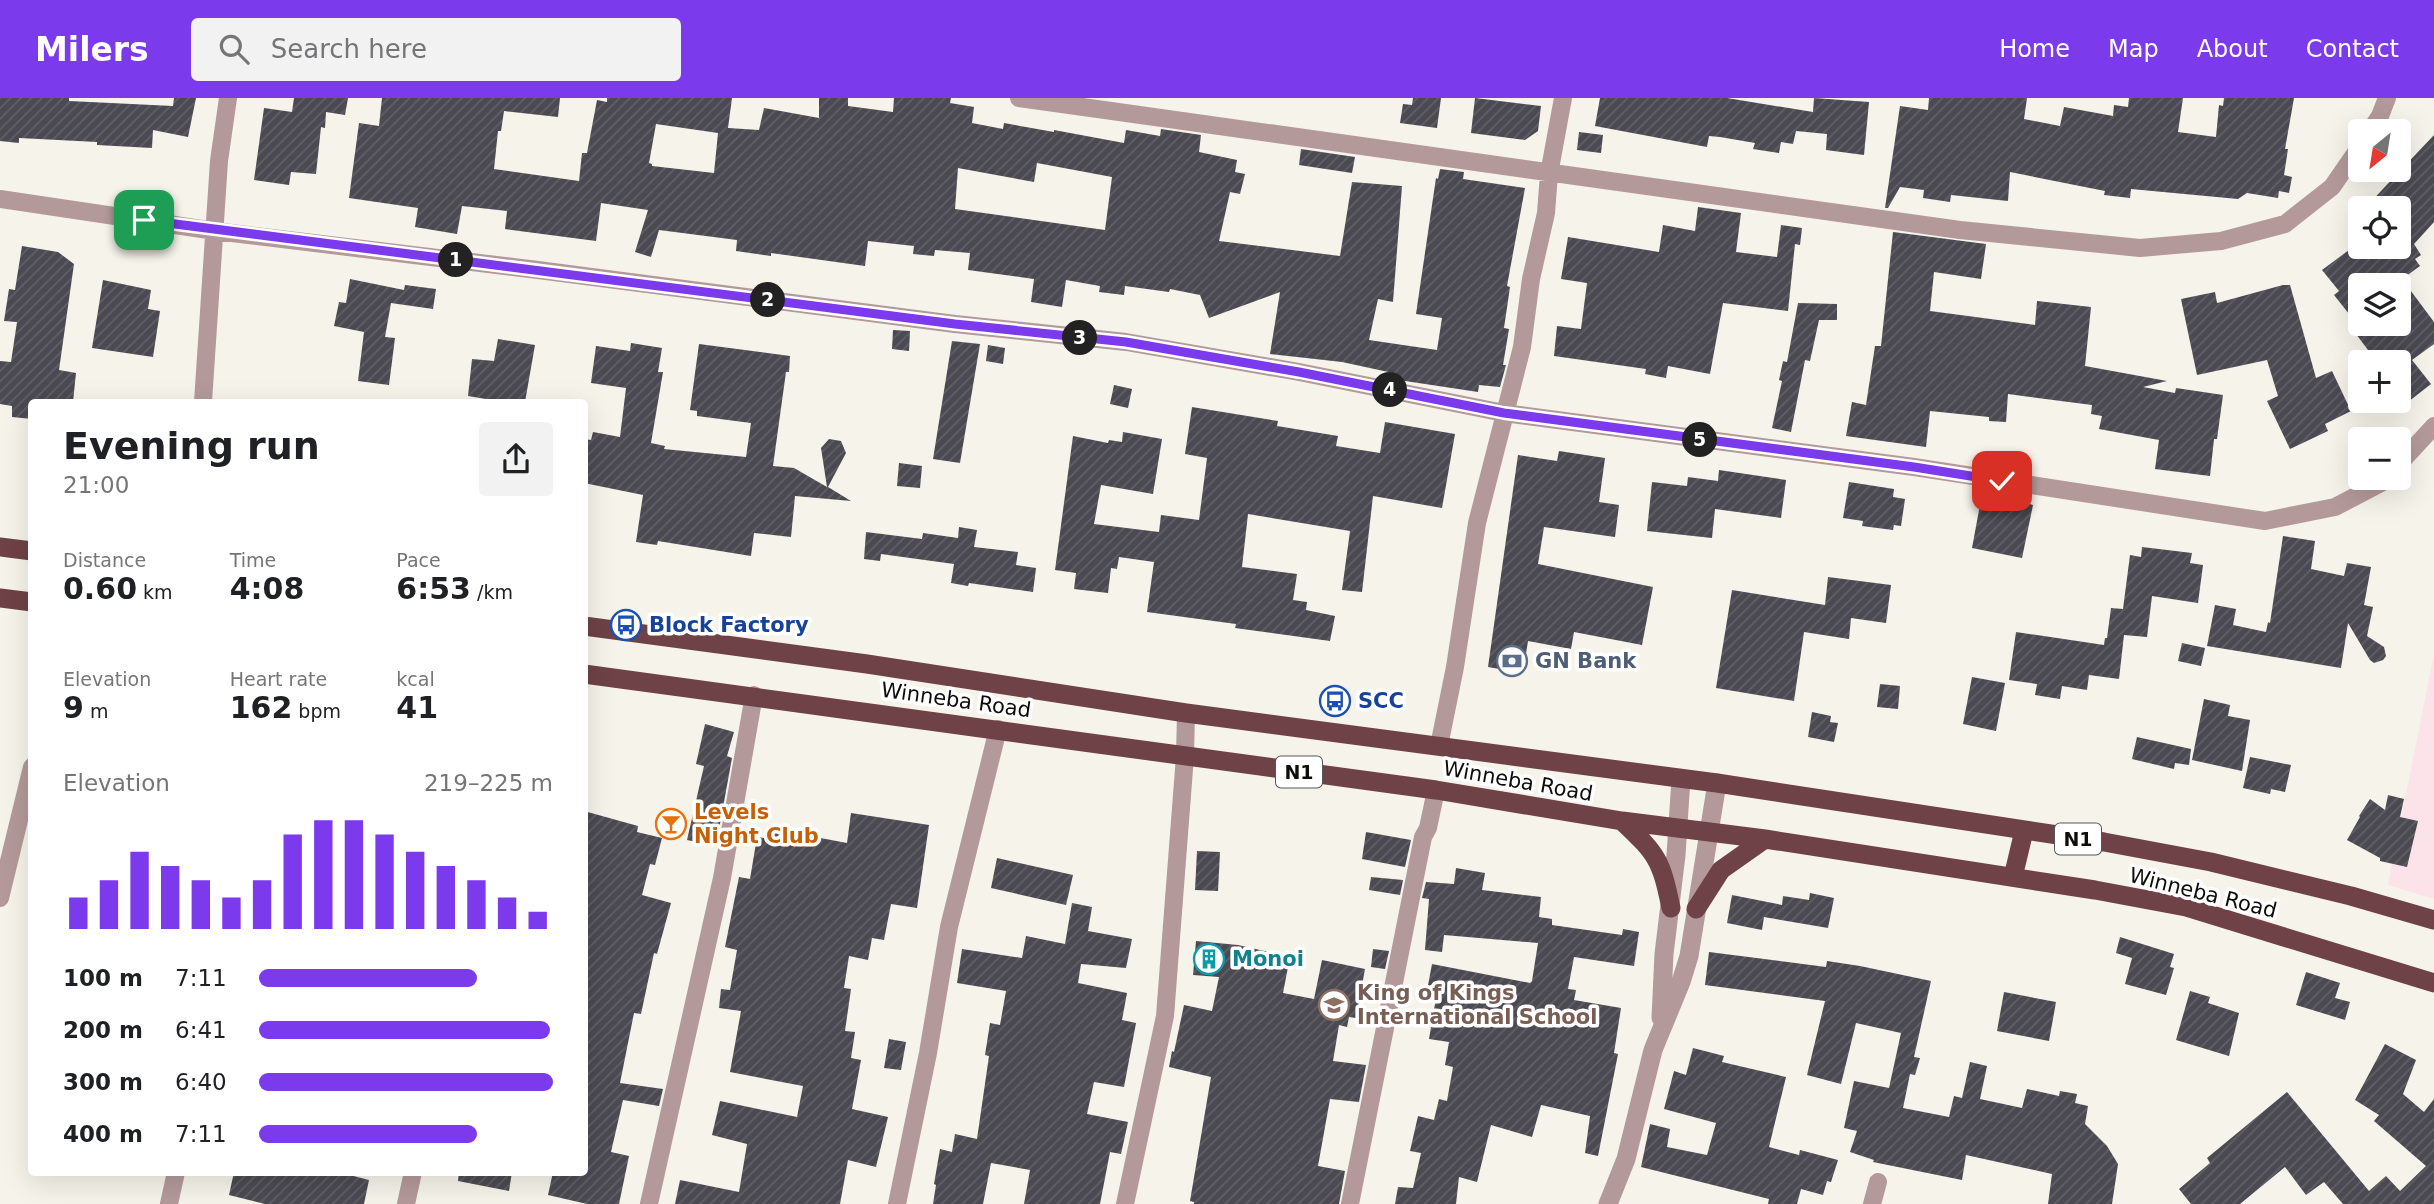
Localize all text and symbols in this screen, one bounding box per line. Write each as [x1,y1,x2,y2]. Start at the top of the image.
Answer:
search box [191,18,681,81]
text: Milers [35,30,149,69]
icon: search [215,30,253,68]
text: Search here [271,34,427,64]
text: Home [1999,35,2070,63]
text: Map [2108,35,2159,63]
text: About [2197,35,2268,63]
text: Contact [2306,35,2399,63]
north arrow [2348,119,2412,182]
map controls [2348,119,2411,490]
pin [114,190,174,250]
button: locate [2348,196,2411,259]
icon: arrive [125,201,163,239]
pin: 1 [438,242,474,278]
text: 1 [449,248,462,270]
button: layers [2348,273,2411,336]
pin: 2 [750,282,786,318]
text: 2 [761,288,774,310]
pin: 3 [1062,320,1098,356]
text: 3 [1073,326,1086,348]
button: + [2348,350,2411,413]
pin: 4 [1372,372,1408,408]
text: 4 [1383,378,1396,400]
button: share [479,422,553,496]
pin: 5 [1682,422,1718,458]
text: Evening run [63,424,320,468]
button: − [2348,427,2411,490]
text: 5 [1693,428,1706,450]
pin [1972,451,2032,511]
icon: check [1983,462,2021,500]
text: 21:00 [63,472,129,498]
text: Distance [63,549,146,571]
text: Time [230,549,276,571]
text: Pace [396,549,441,571]
text: 0.60 [63,571,137,606]
text: 4:08 [230,571,304,606]
text: 6:53 [396,571,471,606]
text: km [137,581,173,603]
text: /km [471,581,513,603]
bus stop icon: Block Factory [609,608,643,642]
place label: Block Factory [649,613,809,637]
bank icon: GN Bank [1495,644,1529,678]
place label: GN Bank [1535,649,1637,673]
text: Elevation [63,668,151,690]
text: Heart rate [230,668,327,690]
text: kcal [396,668,435,690]
street label: Winneba Road [879,678,1033,722]
bus stop icon: SCC [1318,684,1352,718]
place label: SCC [1358,689,1404,713]
text: 9 [63,690,84,725]
text: 162 [230,690,292,725]
text: 41 [396,690,438,725]
text: m [84,700,108,722]
text: bpm [292,700,341,722]
street label: Winneba Road [1441,756,1595,806]
road number: N1 [1276,757,1322,788]
text: Elevation [63,770,170,796]
text: 219–225 m [424,770,553,796]
place label: Levels Night Club [694,800,819,848]
bar icon: Levels Night Club [654,807,688,841]
road number: N1 [2055,824,2101,854]
street label: Winneba Road [2127,863,2279,923]
building icon: Monoi [1192,942,1226,976]
place label: Monoi [1232,947,1304,971]
text: 100 m [63,965,143,991]
text: 7:11 [175,965,227,991]
place label: King of Kings International School [1357,981,1597,1029]
school or university icon: King of Kings International School [1317,988,1351,1022]
text: 200 m [63,1017,143,1043]
text: 6:41 [175,1017,227,1043]
text: 300 m [63,1069,143,1095]
text: 6:40 [175,1069,227,1095]
text: 400 m [63,1121,143,1147]
text: 7:11 [175,1121,227,1147]

